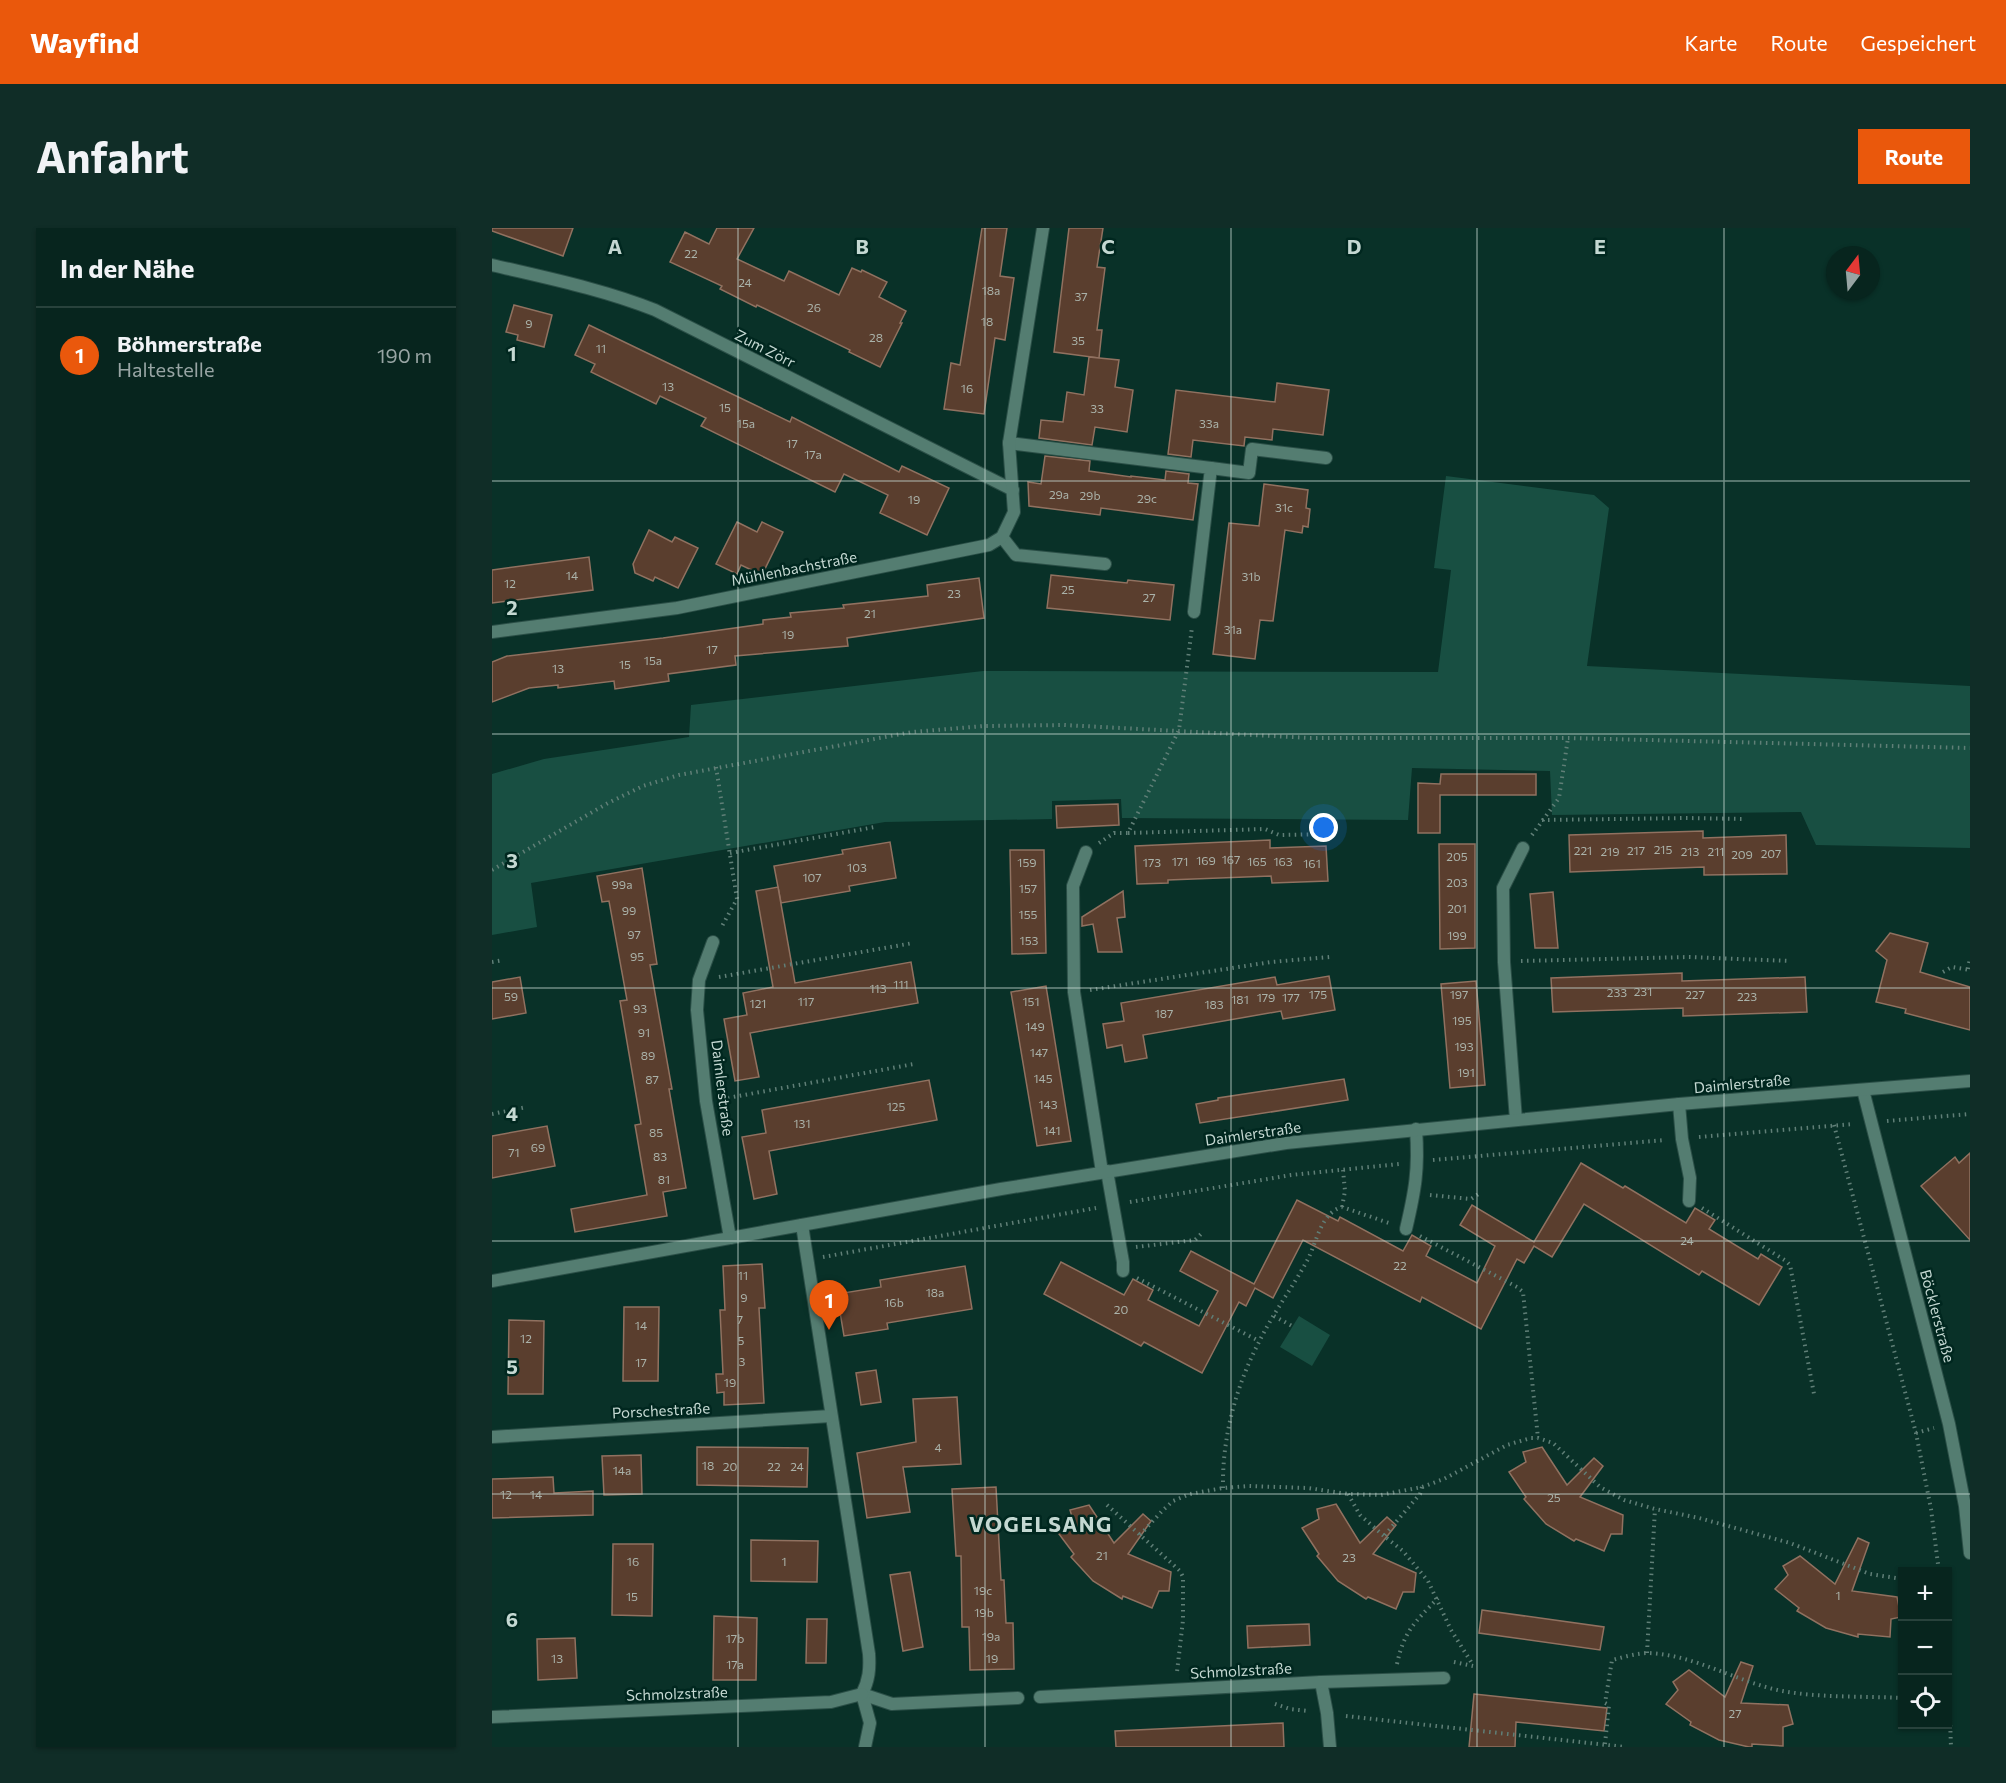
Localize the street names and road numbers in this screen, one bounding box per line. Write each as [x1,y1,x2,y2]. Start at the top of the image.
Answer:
street label: Zum Zörr [732,325,799,371]
street label: Mühlenbachstraße [729,547,858,589]
street label: Daimlerstraße [708,1039,738,1137]
street label: Daimlerstraße [1693,1070,1791,1096]
street label: Daimlerstraße [1204,1117,1302,1149]
street label: Böcklerstraße [1917,1267,1959,1364]
street label: Porschestraße [611,1398,711,1422]
street label: Schmolzstraße [1190,1658,1292,1682]
street label: Schmolzstraße [626,1682,728,1704]

